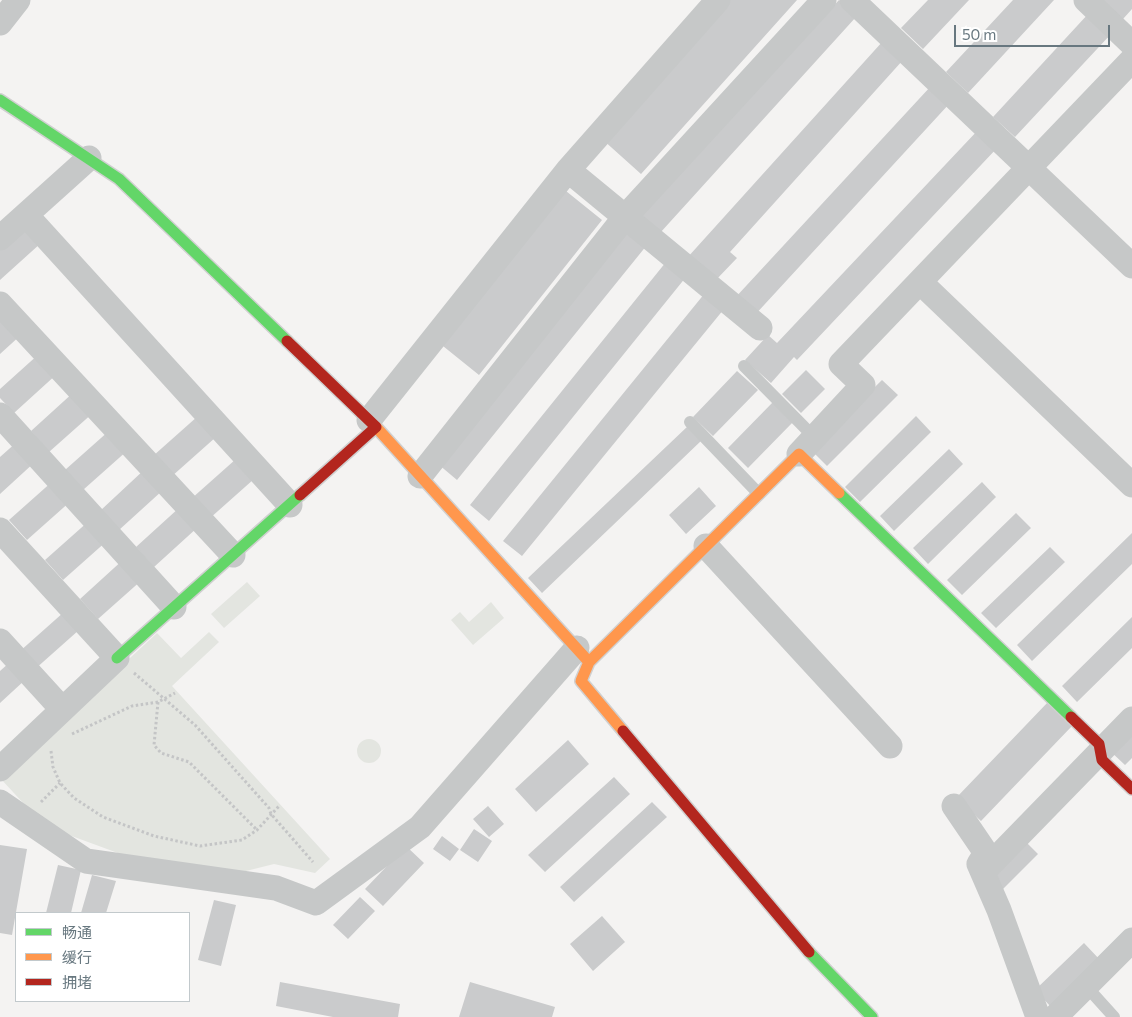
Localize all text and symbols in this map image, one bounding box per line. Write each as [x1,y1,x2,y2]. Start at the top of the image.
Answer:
scale bar [957,15,1113,47]
text: 50 m [962,25,996,43]
legend [15,912,190,1002]
text: 畅通 [62,923,92,941]
text: 缓行 [62,948,92,966]
text: 拥堵 [62,973,92,991]

